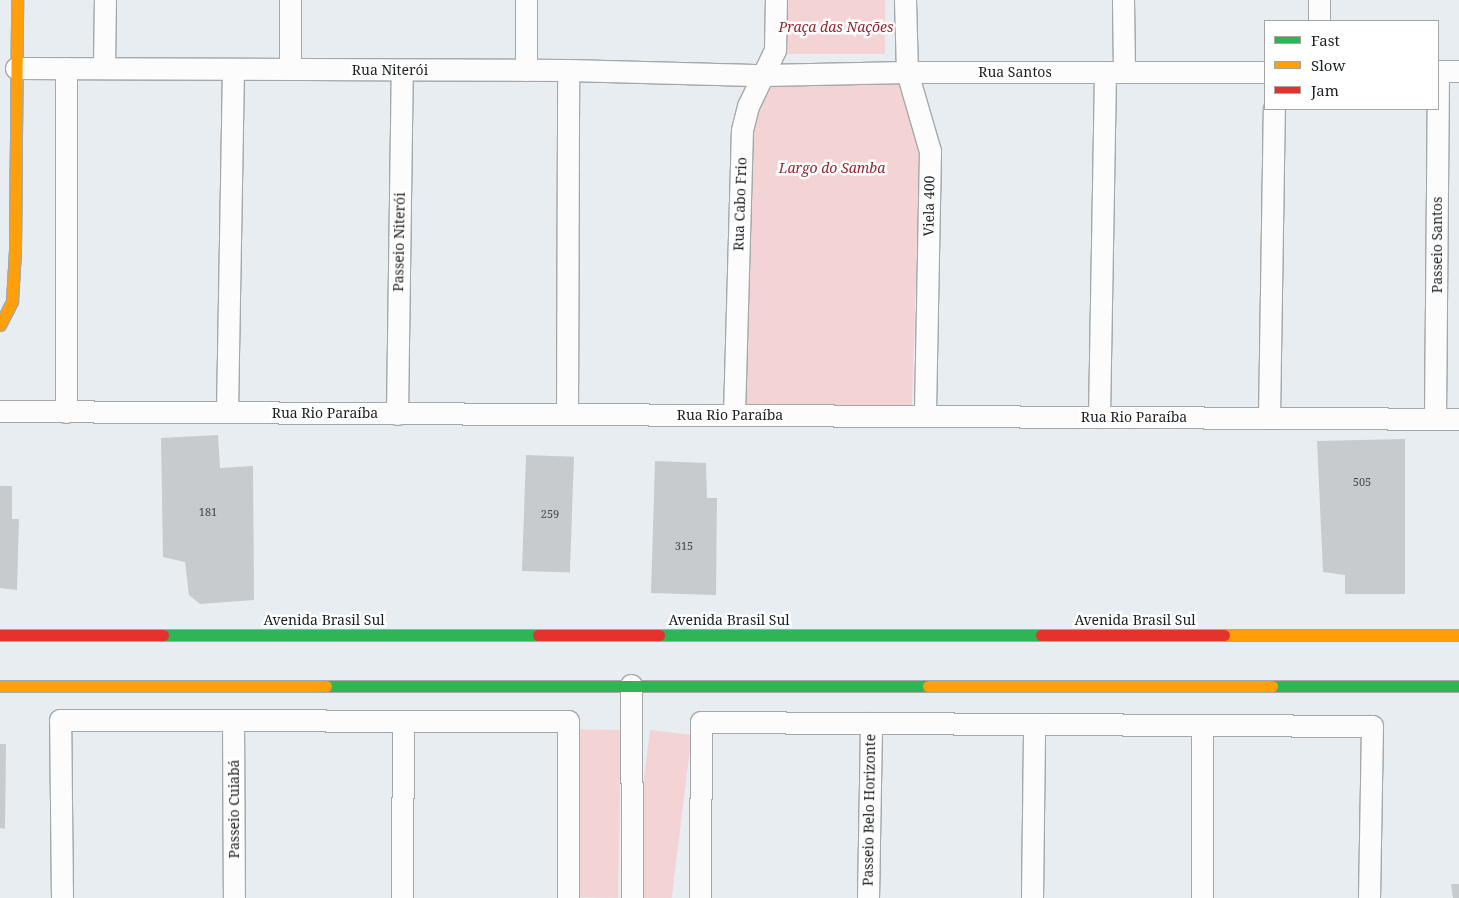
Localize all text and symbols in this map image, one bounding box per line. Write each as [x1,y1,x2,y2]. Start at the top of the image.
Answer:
park label: Praça das Nações [778,19,894,35]
legend [1264,20,1439,110]
text: Fast [1311,30,1340,50]
text: Slow [1311,55,1345,75]
street label: Rua Niterói [352,62,428,78]
street label: Rua Santos [978,64,1052,80]
text: Jam [1311,80,1339,100]
street label: Rua Cabo Frio [730,157,750,251]
park label: Largo do Samba [779,160,885,176]
street label: Viela 400 [920,175,938,237]
street label: Passeio Niterói [390,192,408,292]
street label: Passeio Santos [1429,197,1445,293]
street label: Rua Rio Paraíba [272,405,378,421]
street label: Rua Rio Paraíba [677,407,783,423]
street label: Rua Rio Paraíba [1081,409,1187,425]
house number: 505 [1353,475,1371,489]
house number: 181 [199,505,217,519]
house number: 259 [541,507,559,521]
house number: 315 [675,539,693,553]
street label: Avenida Brasil Sul [263,612,385,628]
street label: Avenida Brasil Sul [668,612,790,628]
street label: Avenida Brasil Sul [1074,612,1196,628]
street label: Passeio Belo Horizonte [859,734,879,886]
street label: Passeio Cuiabá [226,760,242,858]

